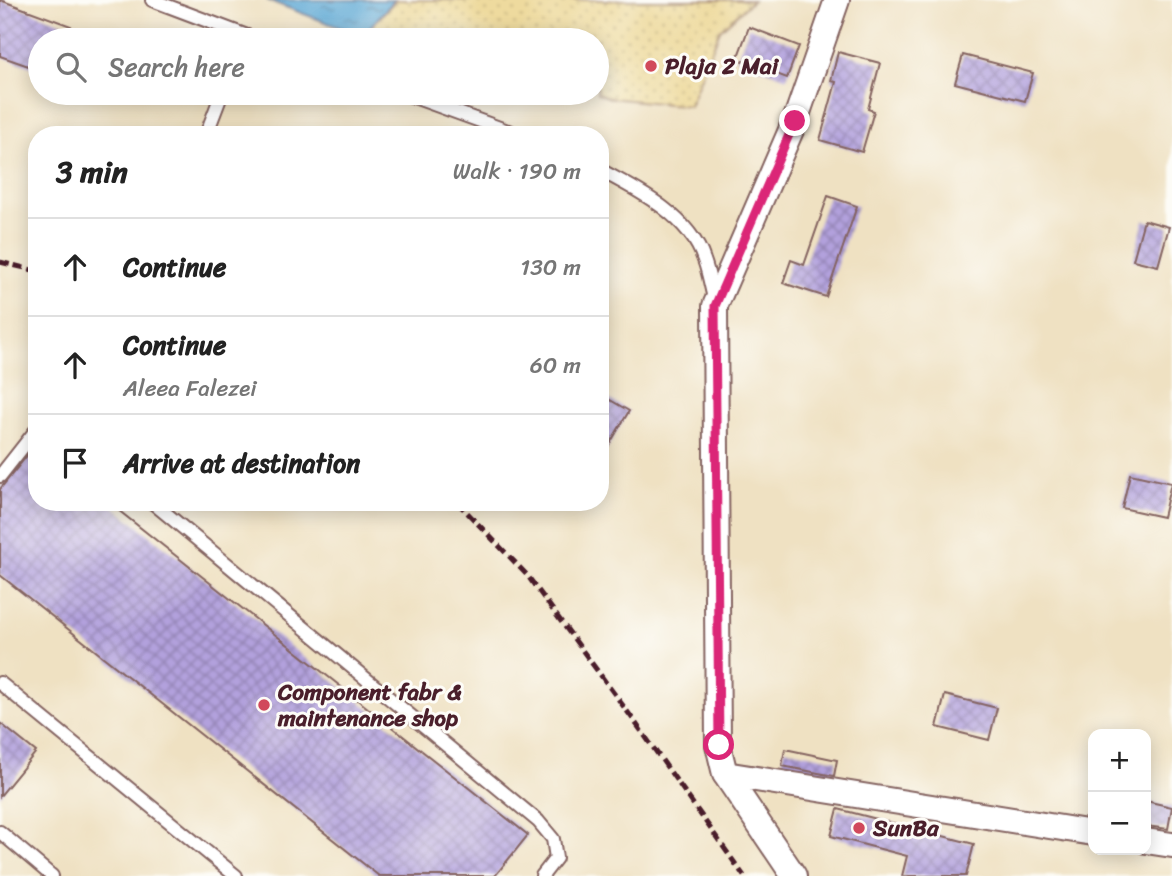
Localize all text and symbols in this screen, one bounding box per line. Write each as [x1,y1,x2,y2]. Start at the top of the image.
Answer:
search box [28,28,609,105]
text: Search here [108,44,245,90]
place label: Plaja 2 Mai [665,46,780,87]
icon: search [52,48,90,86]
marker: Plaja 2 Mai [643,58,659,74]
route end [779,105,810,136]
text: 3 min [56,145,128,199]
text: Walk · 190 m [453,151,581,192]
text: Continue [123,244,226,290]
text: 130 m [520,247,581,288]
icon: ahead [56,248,94,286]
text: Continue [123,322,226,368]
text: 60 m [530,345,581,386]
icon: ahead [56,346,94,384]
text: Aleea Falezei [123,368,257,409]
text: Arrive at destination [123,440,360,486]
icon: arrive [56,444,94,482]
place label: Component fabr & maintenance shop [277,672,462,739]
marker: Component fabr & maintenance shop [256,697,272,713]
route start [703,729,734,760]
map controls [1088,729,1151,855]
button: + [1088,729,1151,792]
button: − [1088,792,1151,855]
place label: SunBa [872,808,940,849]
marker: SunBa [851,820,867,836]

